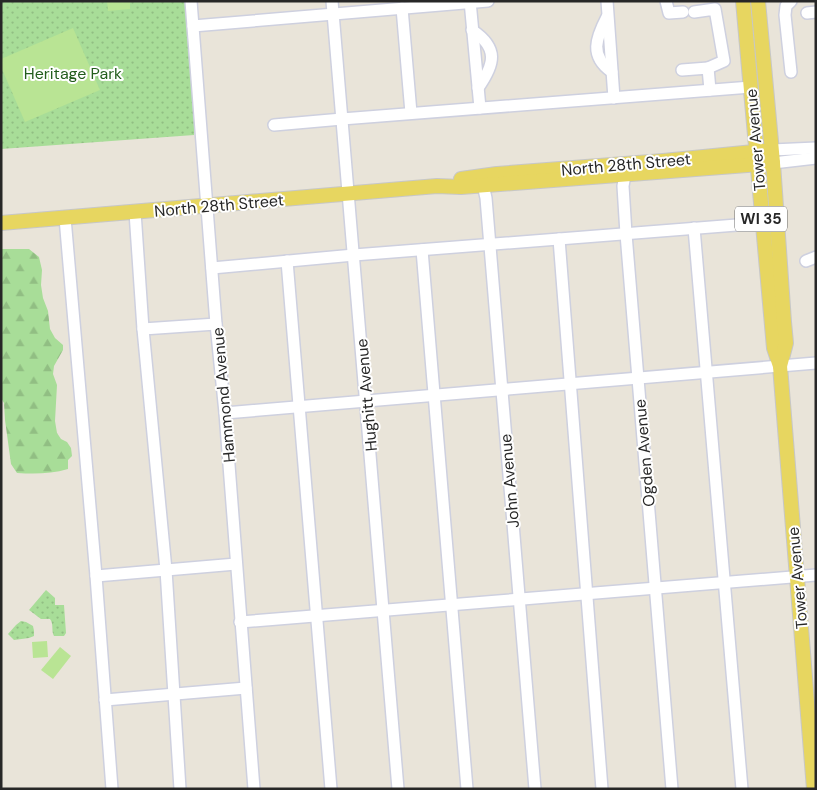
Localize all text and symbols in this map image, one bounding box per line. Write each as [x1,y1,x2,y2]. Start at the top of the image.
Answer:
park label: Heritage Park [24,63,122,84]
street label: Tower Avenue [741,88,770,192]
street label: North 28th Street [560,148,692,181]
street label: North 28th Street [153,189,285,222]
road number: WI 35 [735,206,787,232]
street label: Hammond Avenue [207,327,240,463]
street label: Hughitt Avenue [351,338,382,452]
street label: Ogden Avenue [629,398,660,508]
street label: John Avenue [495,433,524,529]
street label: Tower Avenue [783,526,812,630]

